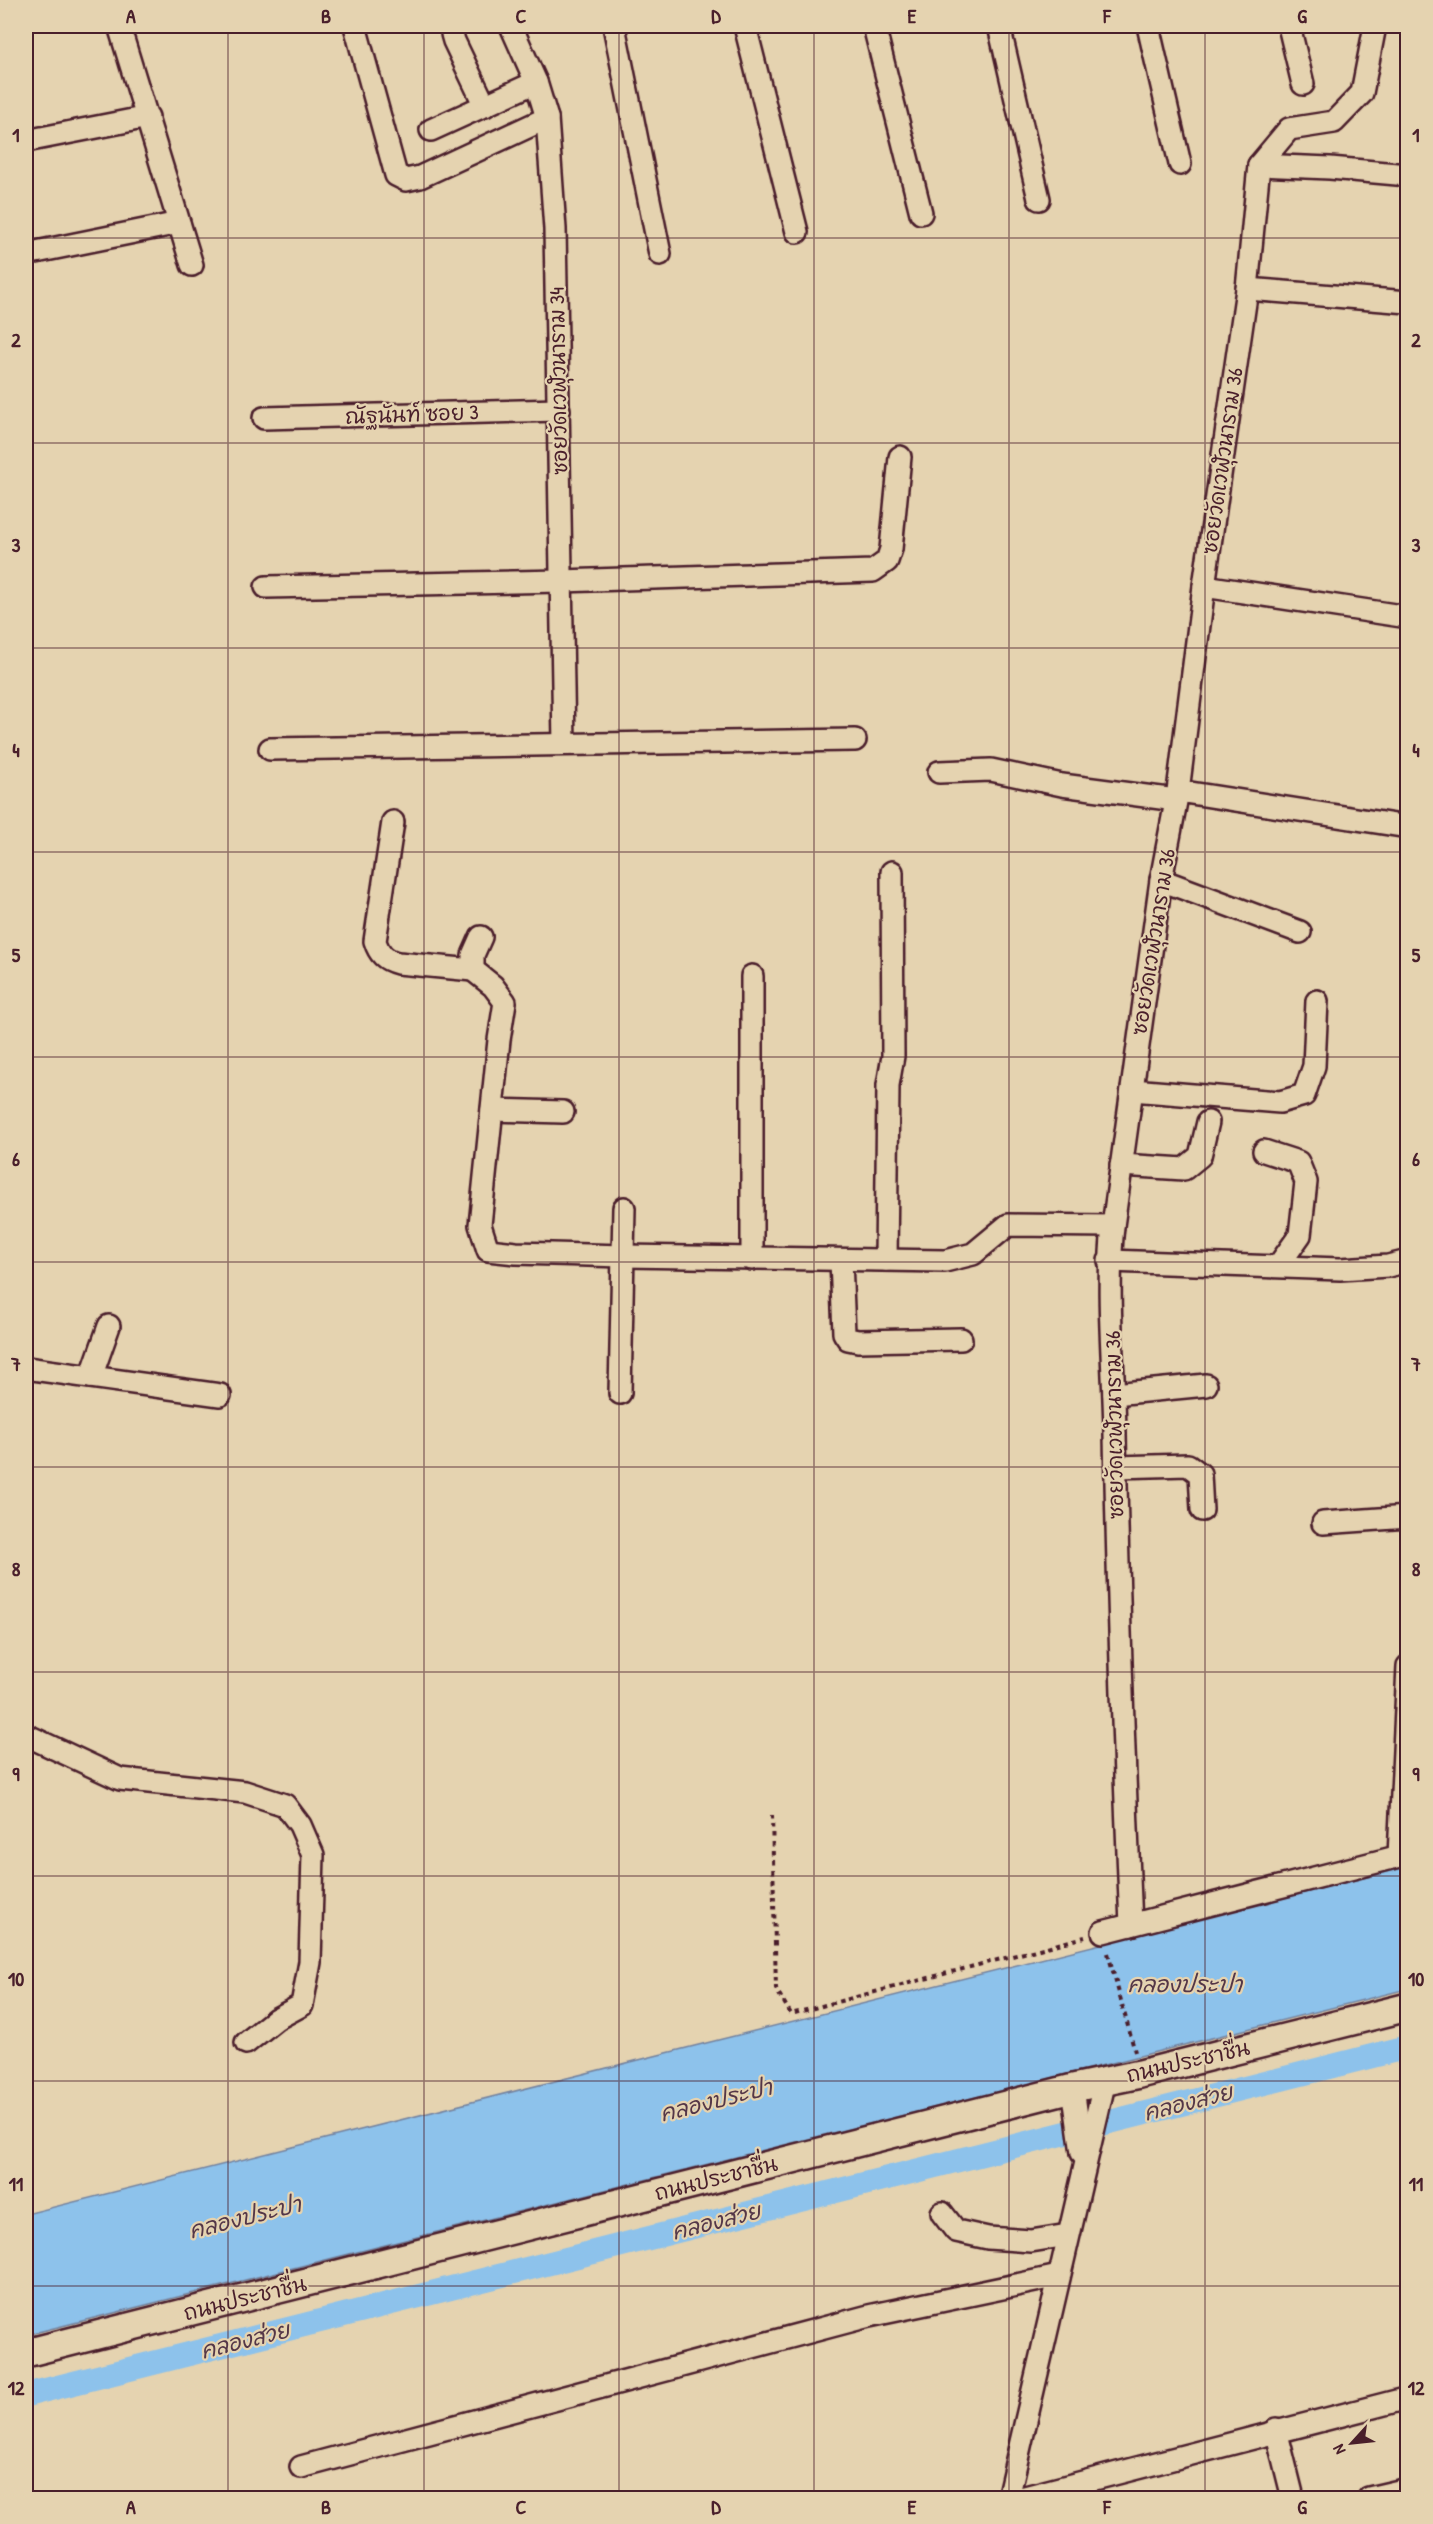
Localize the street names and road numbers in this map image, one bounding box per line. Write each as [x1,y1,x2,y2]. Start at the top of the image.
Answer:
street label: ซอยวัดเวฬุวนาราม 34 [542,287,576,475]
street label: ซอยวัดเวฬุวนาราม 36 [1195,366,1251,557]
street label: ณัฐนันท์ ซอย 3 [345,397,479,431]
street label: ซอยวัดเวฬุวนาราม 36 [1124,847,1184,1038]
street label: ซอยวัดเวฬุวนาราม 36 [1098,1330,1132,1519]
street label: ถนนประชาชื่น [1123,2030,1253,2089]
street label: ถนนประชาชื่น [651,2146,781,2207]
street label: ถนนประชาชื่น [180,2266,310,2327]

